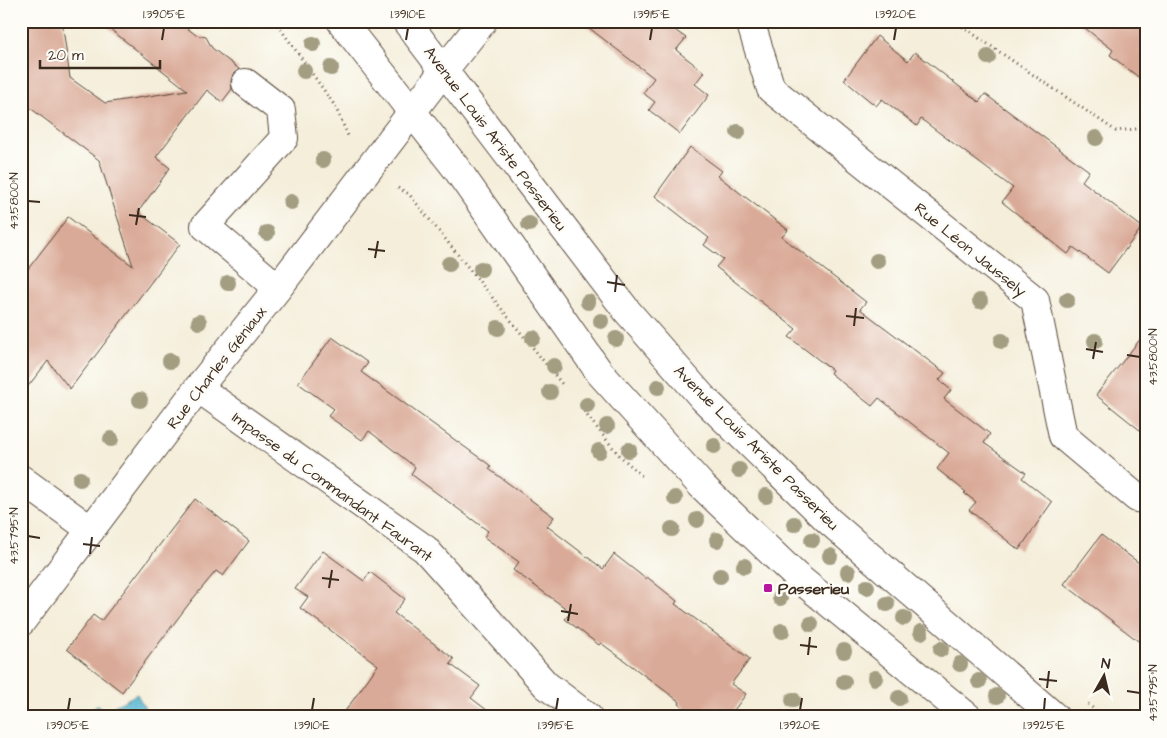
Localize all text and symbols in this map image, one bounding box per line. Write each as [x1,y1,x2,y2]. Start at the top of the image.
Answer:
text: 1.3905°E [143,6,185,23]
text: 1.3910°E [390,6,426,23]
text: 1.3915°E [634,6,670,23]
text: 1.3920°E [876,6,916,23]
scale bar [40,38,160,70]
street label: Avenue Louis Ariste Passerieu [419,42,572,235]
text: 20 m [48,45,84,66]
text: 43.5800°N [6,172,23,230]
street label: Rue Léon Jaussely [909,198,1031,303]
street label: Rue Charles Géniaux [162,301,272,434]
text: 43.5800°N [1145,328,1162,386]
street label: Avenue Louis Ariste Passerieu [669,360,844,535]
street label: Impasse du Commandant Faurant [228,406,438,567]
text: 43.5795°N [6,507,23,565]
place label: Passerieu [778,578,849,600]
marker: Passerieu [762,582,774,594]
north arrow [1080,650,1130,700]
text: N [1100,654,1112,675]
text: 43.5795°N [1145,664,1162,722]
text: 1.3905°E [47,717,89,734]
text: 1.3910°E [294,717,330,734]
text: 1.3915°E [538,717,574,734]
text: 1.3920°E [780,717,820,734]
text: 1.3925°E [1023,717,1065,734]

